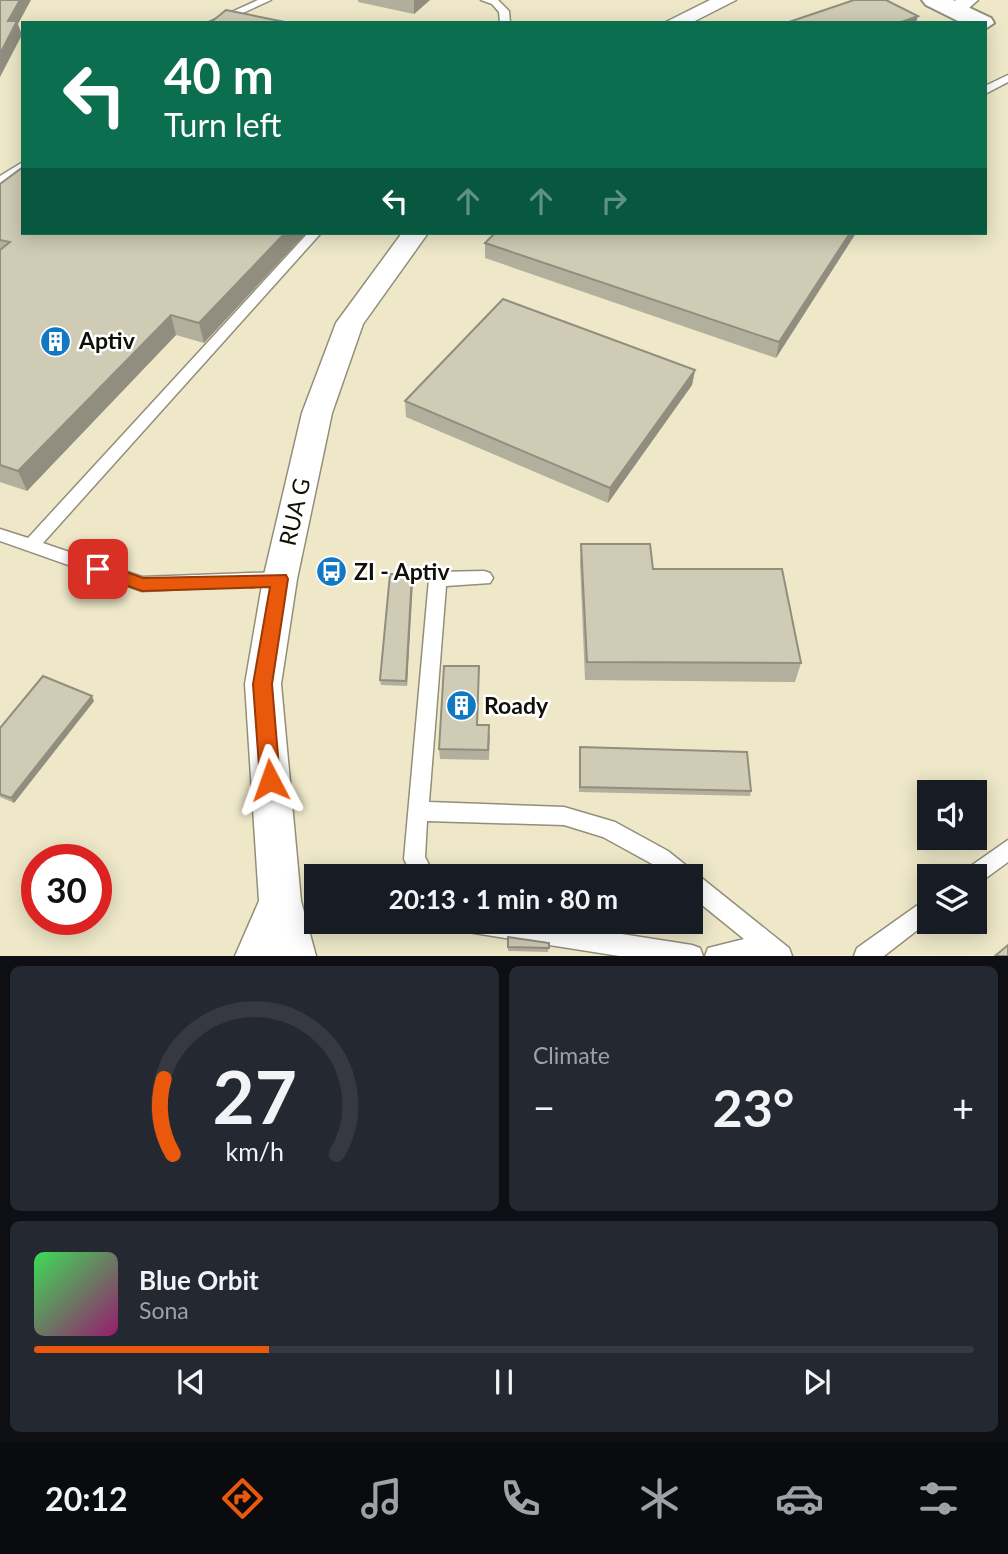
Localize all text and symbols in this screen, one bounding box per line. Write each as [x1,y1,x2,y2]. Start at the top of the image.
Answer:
text: 40 m [164,46,274,104]
icon: left [49,49,140,140]
text: Turn left [164,105,281,144]
icon: left [376,182,414,220]
icon: ahead [449,182,487,220]
icon: ahead [522,182,560,220]
icon: right [595,182,633,220]
building icon: Aptiv [39,324,73,358]
place label: Aptiv [78,326,136,354]
street label: RUA G [273,475,315,548]
pin [68,539,128,599]
icon: arrive [79,550,117,588]
bus stop icon: ZI - Aptiv [314,555,348,589]
place label: ZI - Aptiv [354,557,450,585]
building icon: Roady [444,689,478,723]
place label: Roady [484,691,549,719]
position arrow [233,743,307,817]
map controls [917,780,987,934]
button: sound [917,780,987,850]
speed limit sign: 30 [21,844,112,935]
button: layers [917,864,987,934]
text: 20:13 · 1 min · 80 m [389,883,618,915]
text: Climate [533,1041,610,1069]
text: 27 [212,1053,297,1141]
text: 23° [713,1076,794,1138]
text: − [533,1084,555,1130]
text: + [952,1084,974,1130]
text: km/h [225,1136,284,1166]
text: Blue Orbit [139,1264,259,1296]
text: Sona [139,1296,189,1324]
icon: previous [172,1363,210,1401]
icon: pause [485,1363,523,1401]
icon: next [798,1363,836,1401]
icon: directions [218,1474,267,1523]
icon: music [357,1474,406,1523]
icon: phone [496,1474,545,1523]
icon: climate [635,1474,684,1523]
icon: car [775,1474,824,1523]
icon: filters [914,1474,963,1523]
text: 20:12 [45,1479,128,1518]

